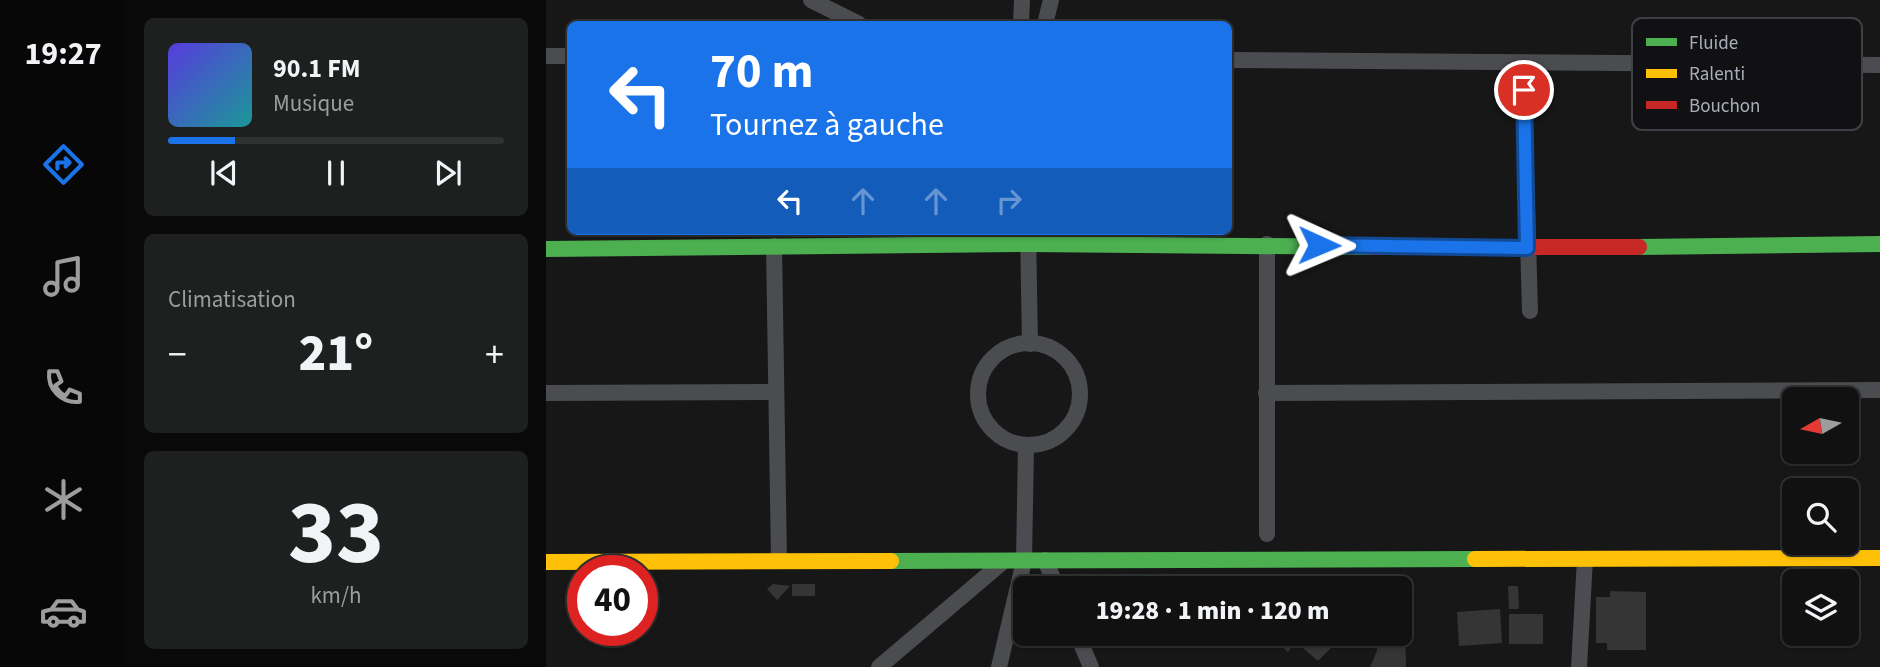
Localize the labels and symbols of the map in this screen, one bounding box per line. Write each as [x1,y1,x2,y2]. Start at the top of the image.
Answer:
legend [1632,18,1862,130]
text: Fluide [1689,30,1738,57]
pin [1494,60,1554,120]
text: Ralenti [1689,61,1745,88]
text: Bouchon [1689,93,1761,120]
position arrow [1282,208,1356,282]
north arrow [1782,387,1858,464]
speed limit sign: 40 [567,555,658,646]

